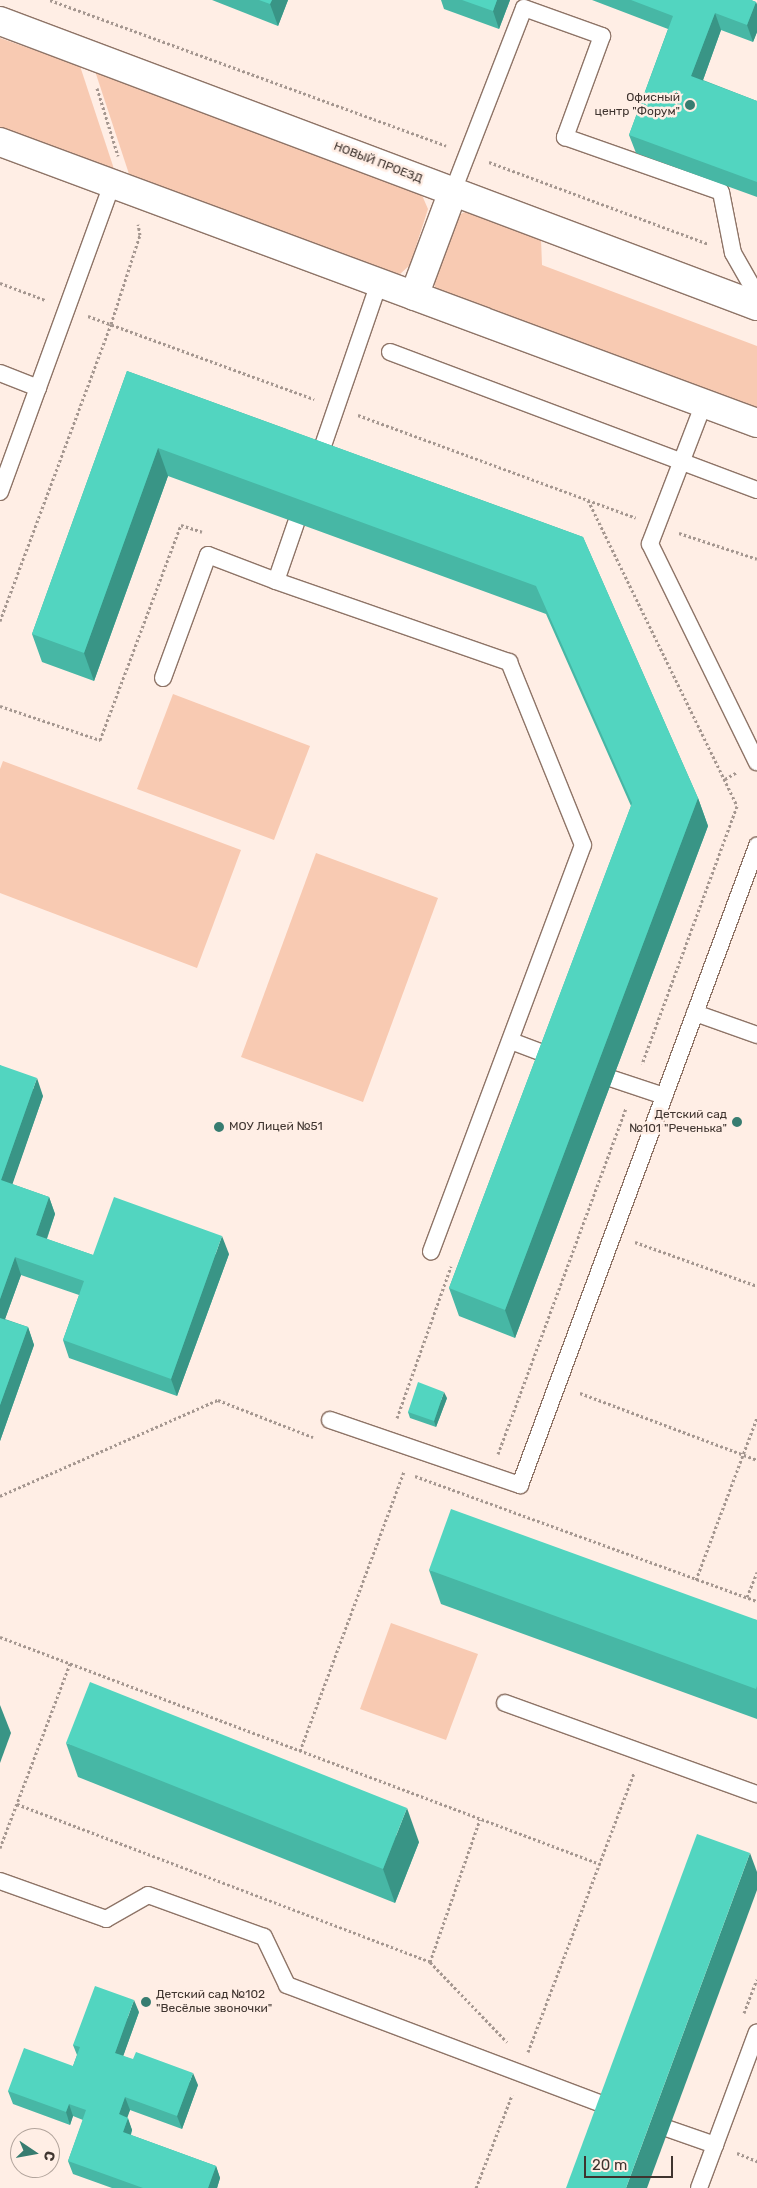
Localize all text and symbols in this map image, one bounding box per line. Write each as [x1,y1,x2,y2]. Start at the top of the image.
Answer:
place label: Офисный центр "Форум" [595,91,680,119]
marker: Офисный центр "Форум" [684,99,696,111]
street label: НОВЫЙ ПРОЕЗД [332,139,424,187]
place label: Детский сад №101 "Реченька" [629,1108,727,1136]
marker: Детский сад №101 "Реченька" [731,1116,743,1128]
place label: МОУ Лицей №51 [229,1120,323,1134]
marker: МОУ Лицей №51 [213,1121,225,1133]
place label: Детский сад №102 "Весёлые звоночки" [156,1988,272,2016]
marker: Детский сад №102 "Весёлые звоночки" [140,1996,152,2008]
north arrow [10,2128,60,2178]
scale bar [587,2146,676,2178]
text: С [40,2149,59,2163]
text: 20 m [592,2156,627,2174]

